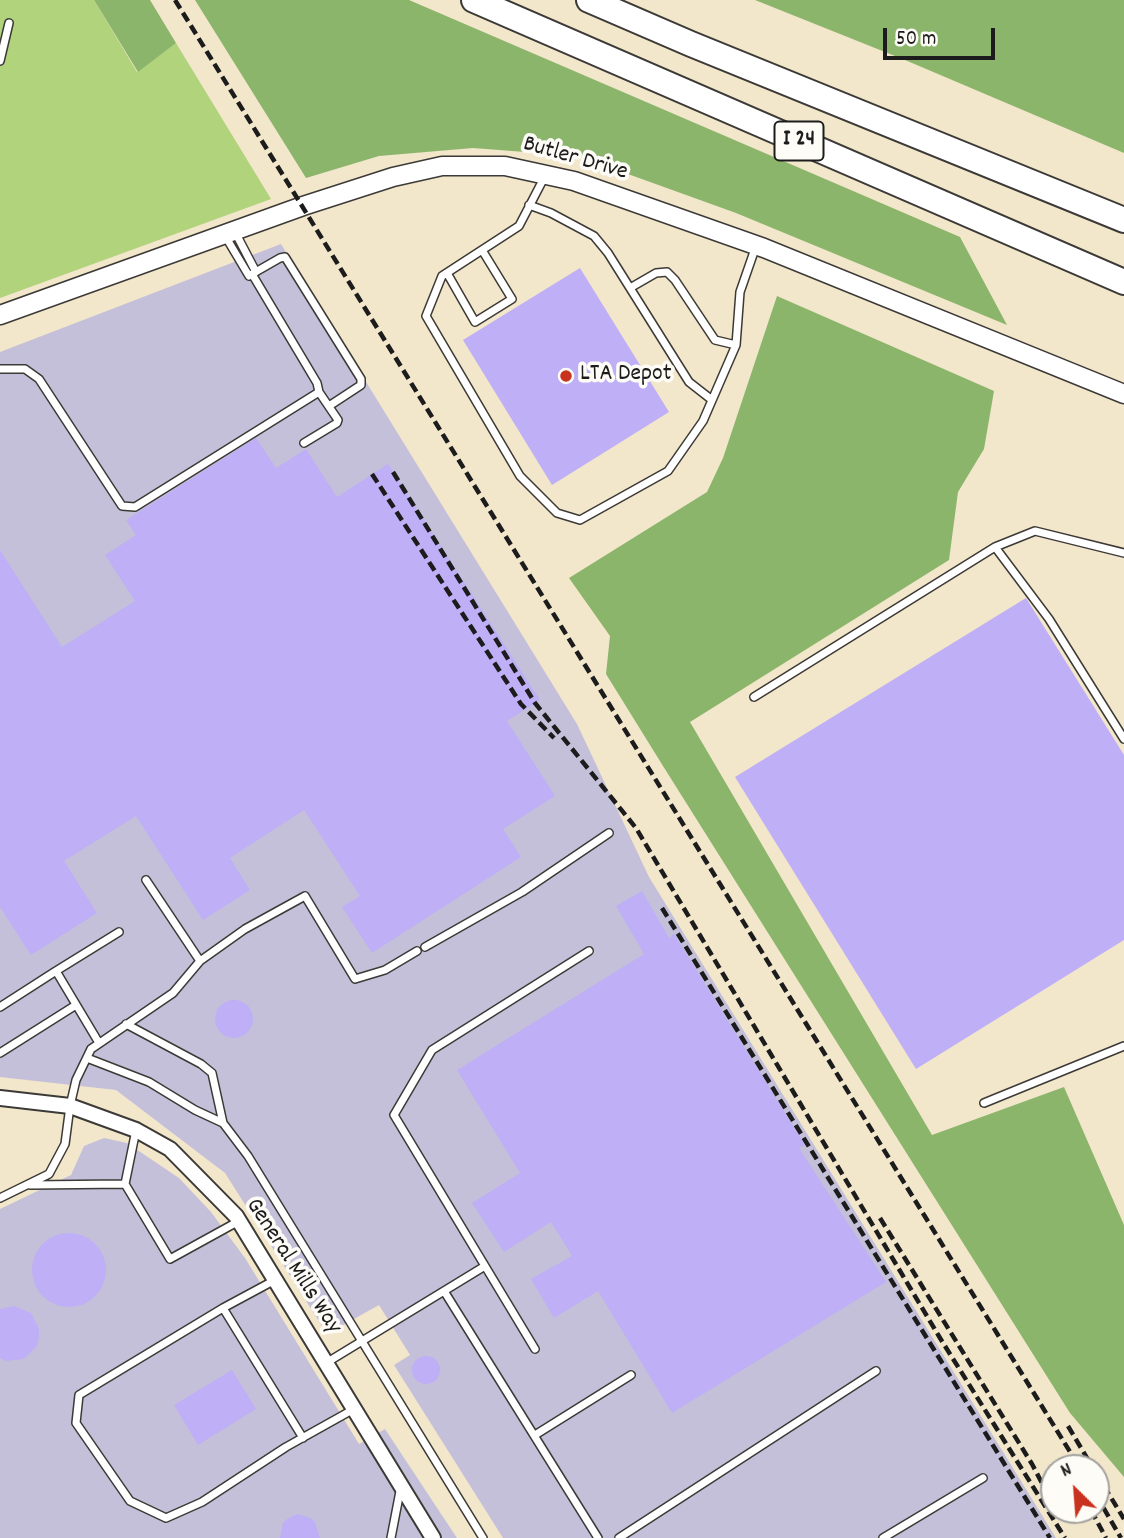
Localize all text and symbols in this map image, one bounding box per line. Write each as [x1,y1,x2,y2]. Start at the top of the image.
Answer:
scale bar [886,14,998,58]
text: 50 m [896,25,936,55]
road number: I 24 [774,122,824,160]
street label: Butler Drive [519,131,631,189]
place label: LTA Depot [580,362,672,390]
marker: LTA Depot [558,368,574,384]
street label: General Mills Way [237,1194,347,1340]
north arrow [1040,1454,1110,1524]
text: N [1057,1457,1077,1486]

